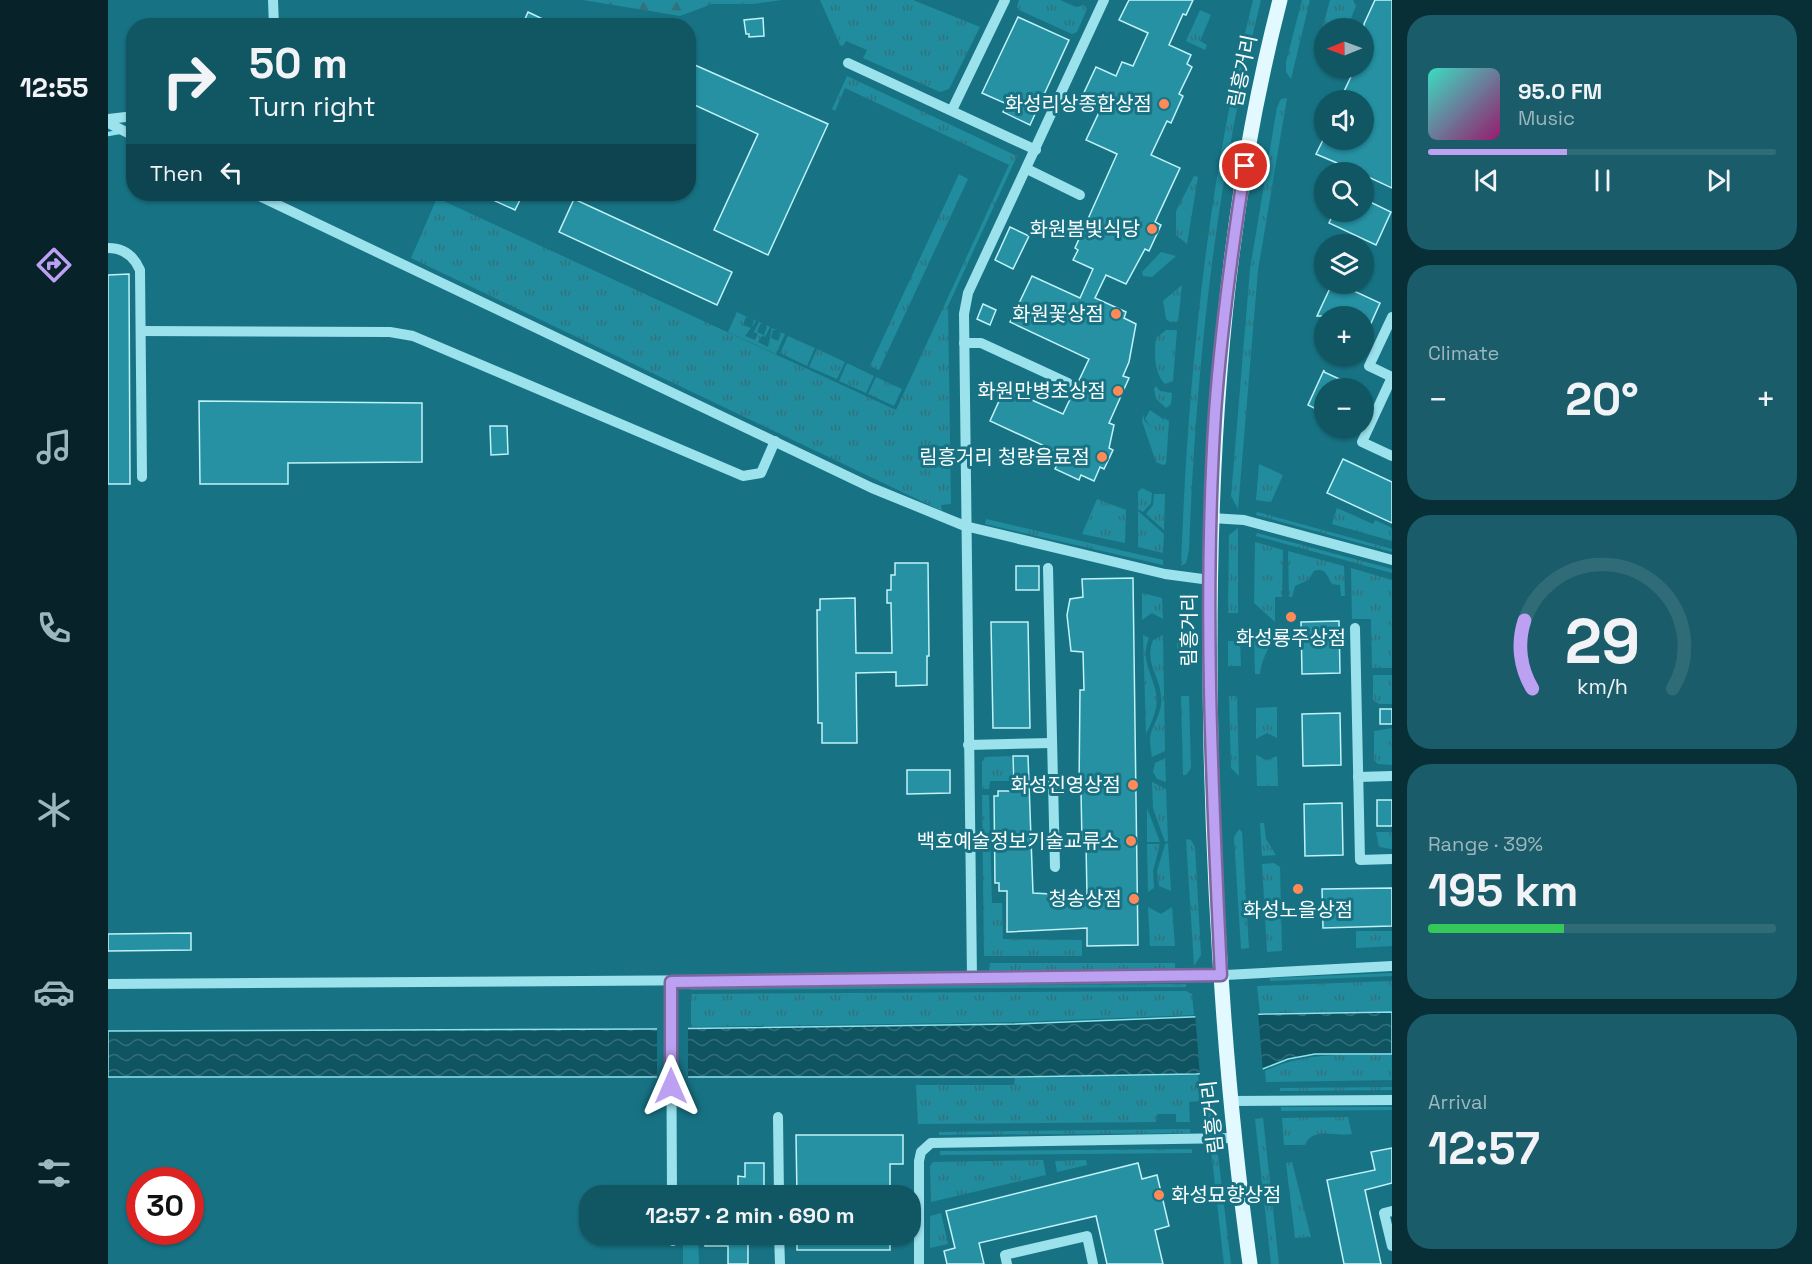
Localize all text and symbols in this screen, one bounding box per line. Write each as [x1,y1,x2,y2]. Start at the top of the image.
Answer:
north arrow [1314,18,1374,78]
map controls [1314,18,1374,438]
street label: 림흥거리 [1222,32,1262,110]
text: 50 m [249,37,348,90]
icon: right [150,42,228,120]
text: 12:55 [20,70,88,105]
text: 95.0 FM [1518,77,1602,105]
text: Turn right [249,89,376,124]
button: sound [1314,90,1374,150]
place label: 화성리상종합상점 [1005,91,1152,117]
marker: 화성리상종합상점 [1157,97,1171,111]
text: Music [1518,105,1575,131]
pin [1219,140,1270,191]
icon: arrive [1228,149,1261,182]
icon: left [215,156,248,189]
text: Then [150,159,203,187]
button: search [1314,162,1374,222]
icon: previous [1470,164,1503,197]
icon: pause [1586,164,1619,197]
icon: next [1702,164,1735,197]
place label: 화원봄빛식당 [1030,216,1140,242]
marker: 화원봄빛식당 [1145,222,1159,236]
button: layers [1314,234,1374,294]
icon: directions [33,244,75,286]
place label: 화원꽃상점 [1012,301,1104,327]
button: + [1314,306,1374,366]
marker: 화원꽃상점 [1109,307,1123,321]
text: Climate [1428,340,1499,366]
text: 20° [1565,371,1639,428]
place label: 화원만병초상점 [977,378,1106,404]
button: − [1314,378,1374,438]
text: − [1428,379,1448,421]
text: + [1756,379,1776,421]
marker: 화원만병초상점 [1111,384,1125,398]
icon: music [33,426,75,468]
place label: 림흥거리 청량음료점 [919,444,1090,470]
marker: 림흥거리 청량음료점 [1095,450,1109,464]
street label: 림흥거리 [1176,593,1202,667]
text: 29 [1564,602,1640,681]
icon: phone [33,607,75,649]
marker: 화성룡주상점 [1284,610,1298,624]
place label: 화성룡주상점 [1236,625,1346,651]
text: km/h [1576,673,1628,700]
place label: 화성진영상점 [1011,772,1121,798]
marker: 화성진영상점 [1126,778,1140,792]
icon: climate [33,789,75,831]
place label: 백호예술정보기술교류소 [917,828,1119,854]
text: Range · 39% [1428,831,1543,857]
marker: 백호예술정보기술교류소 [1124,834,1138,848]
text: 195 km [1428,862,1578,919]
marker: 화성노을상점 [1291,882,1305,896]
place label: 청송상점 [1048,886,1122,912]
marker: 청송상점 [1127,892,1141,906]
place label: 화성노을상점 [1243,897,1353,923]
icon: car [33,971,75,1013]
position arrow [639,1054,703,1118]
street label: 림흥거리 [1195,1079,1229,1155]
text: Arrival [1428,1089,1487,1115]
text: 12:57 [1428,1120,1540,1177]
icon: filters [33,1152,75,1194]
speed limit sign: 30 [126,1167,204,1245]
place label: 화성묘향상점 [1171,1182,1281,1208]
marker: 화성묘향상점 [1152,1188,1166,1202]
text: 12:57 · 2 min · 690 m [645,1201,855,1229]

